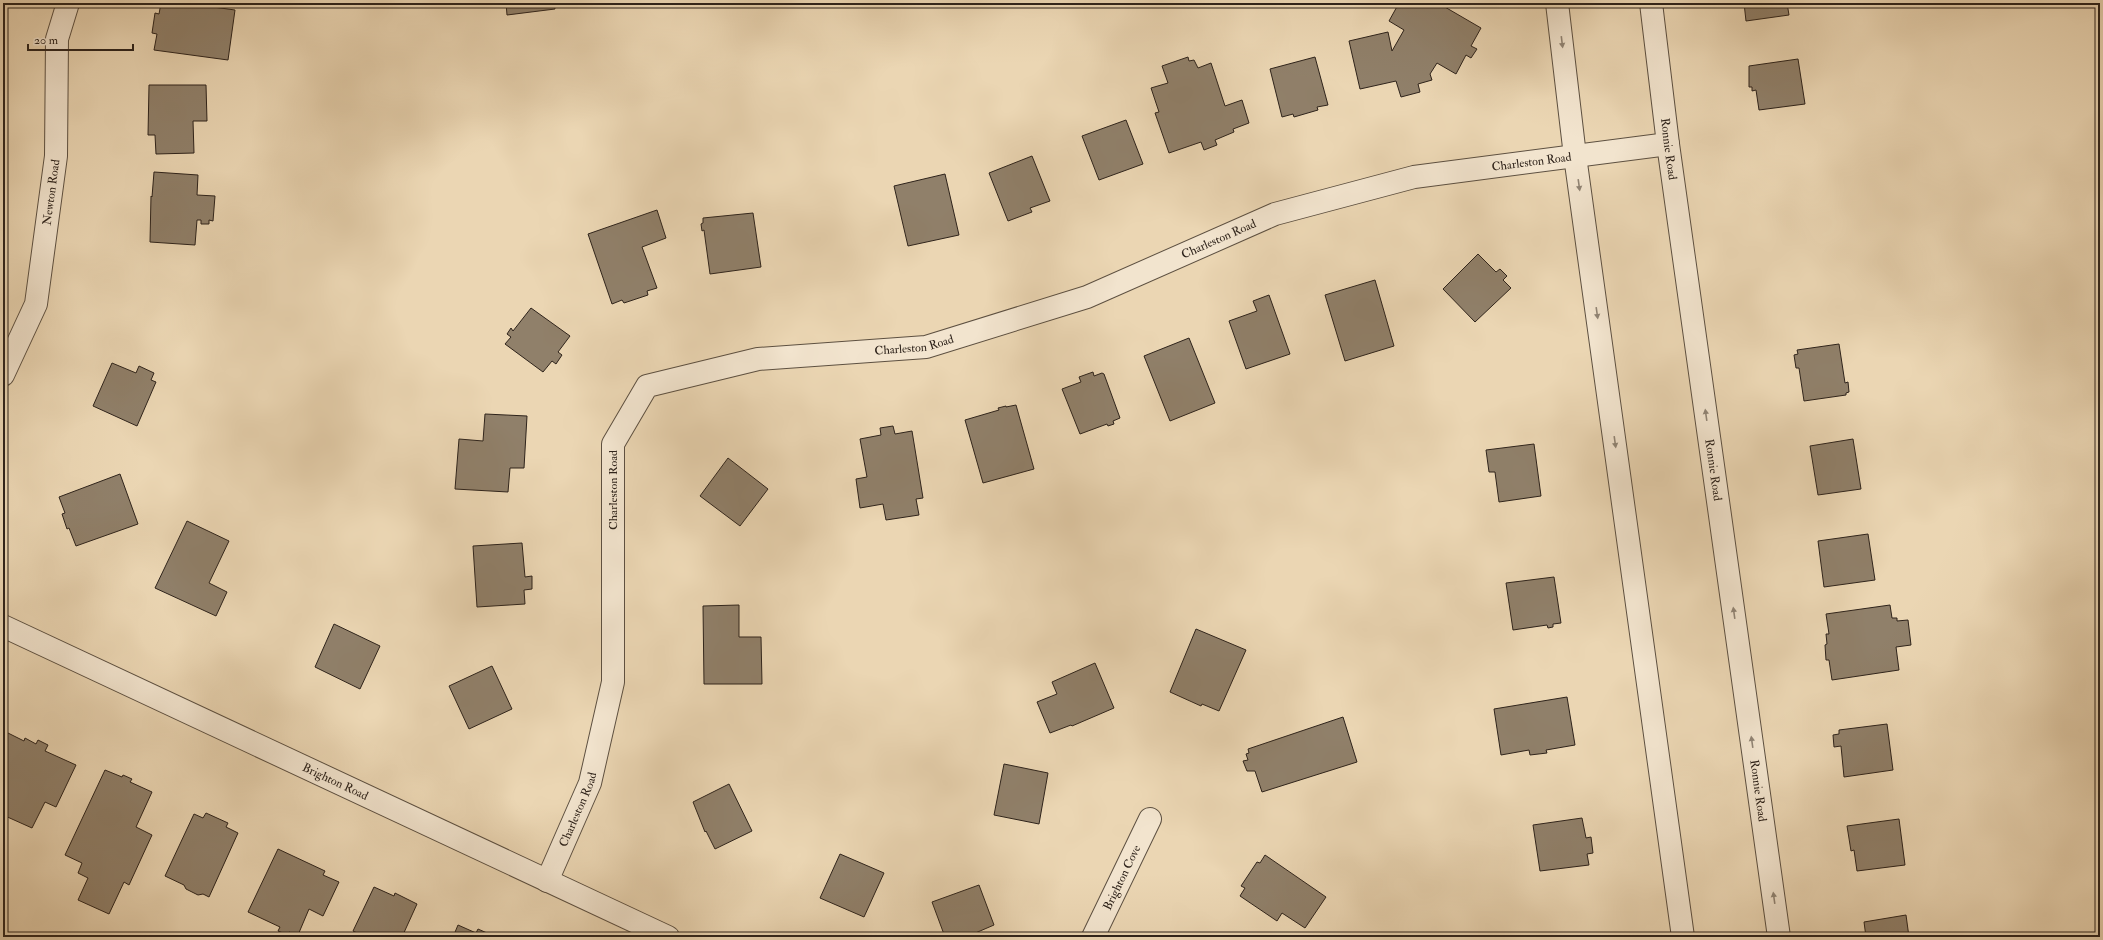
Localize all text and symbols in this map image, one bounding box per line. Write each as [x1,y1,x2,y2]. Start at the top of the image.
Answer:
scale bar [28,26,133,52]
text: 20 m [34,33,59,48]
one-way arrow [1558,36,1565,48]
street label: Ronnie Road [1657,117,1680,181]
street label: Charleston Road [1491,149,1572,174]
street label: Newton Road [39,158,63,226]
one-way arrow [1576,179,1582,191]
street label: Charleston Road [1179,216,1258,262]
one-way arrow [1594,307,1600,319]
street label: Charleston Road [874,331,956,358]
one-way arrow [1703,409,1709,421]
one-way arrow [1612,436,1618,448]
street label: Ronnie Road [1702,438,1725,502]
street label: Charleston Road [606,450,621,530]
one-way arrow [1731,607,1737,619]
one-way arrow [1749,736,1755,748]
street label: Ronnie Road [1747,759,1770,823]
street label: Brighton Road [300,760,371,803]
street label: Charleston Road [555,770,600,849]
street label: Brighton Cove [1100,843,1144,913]
one-way arrow [1771,892,1777,904]

